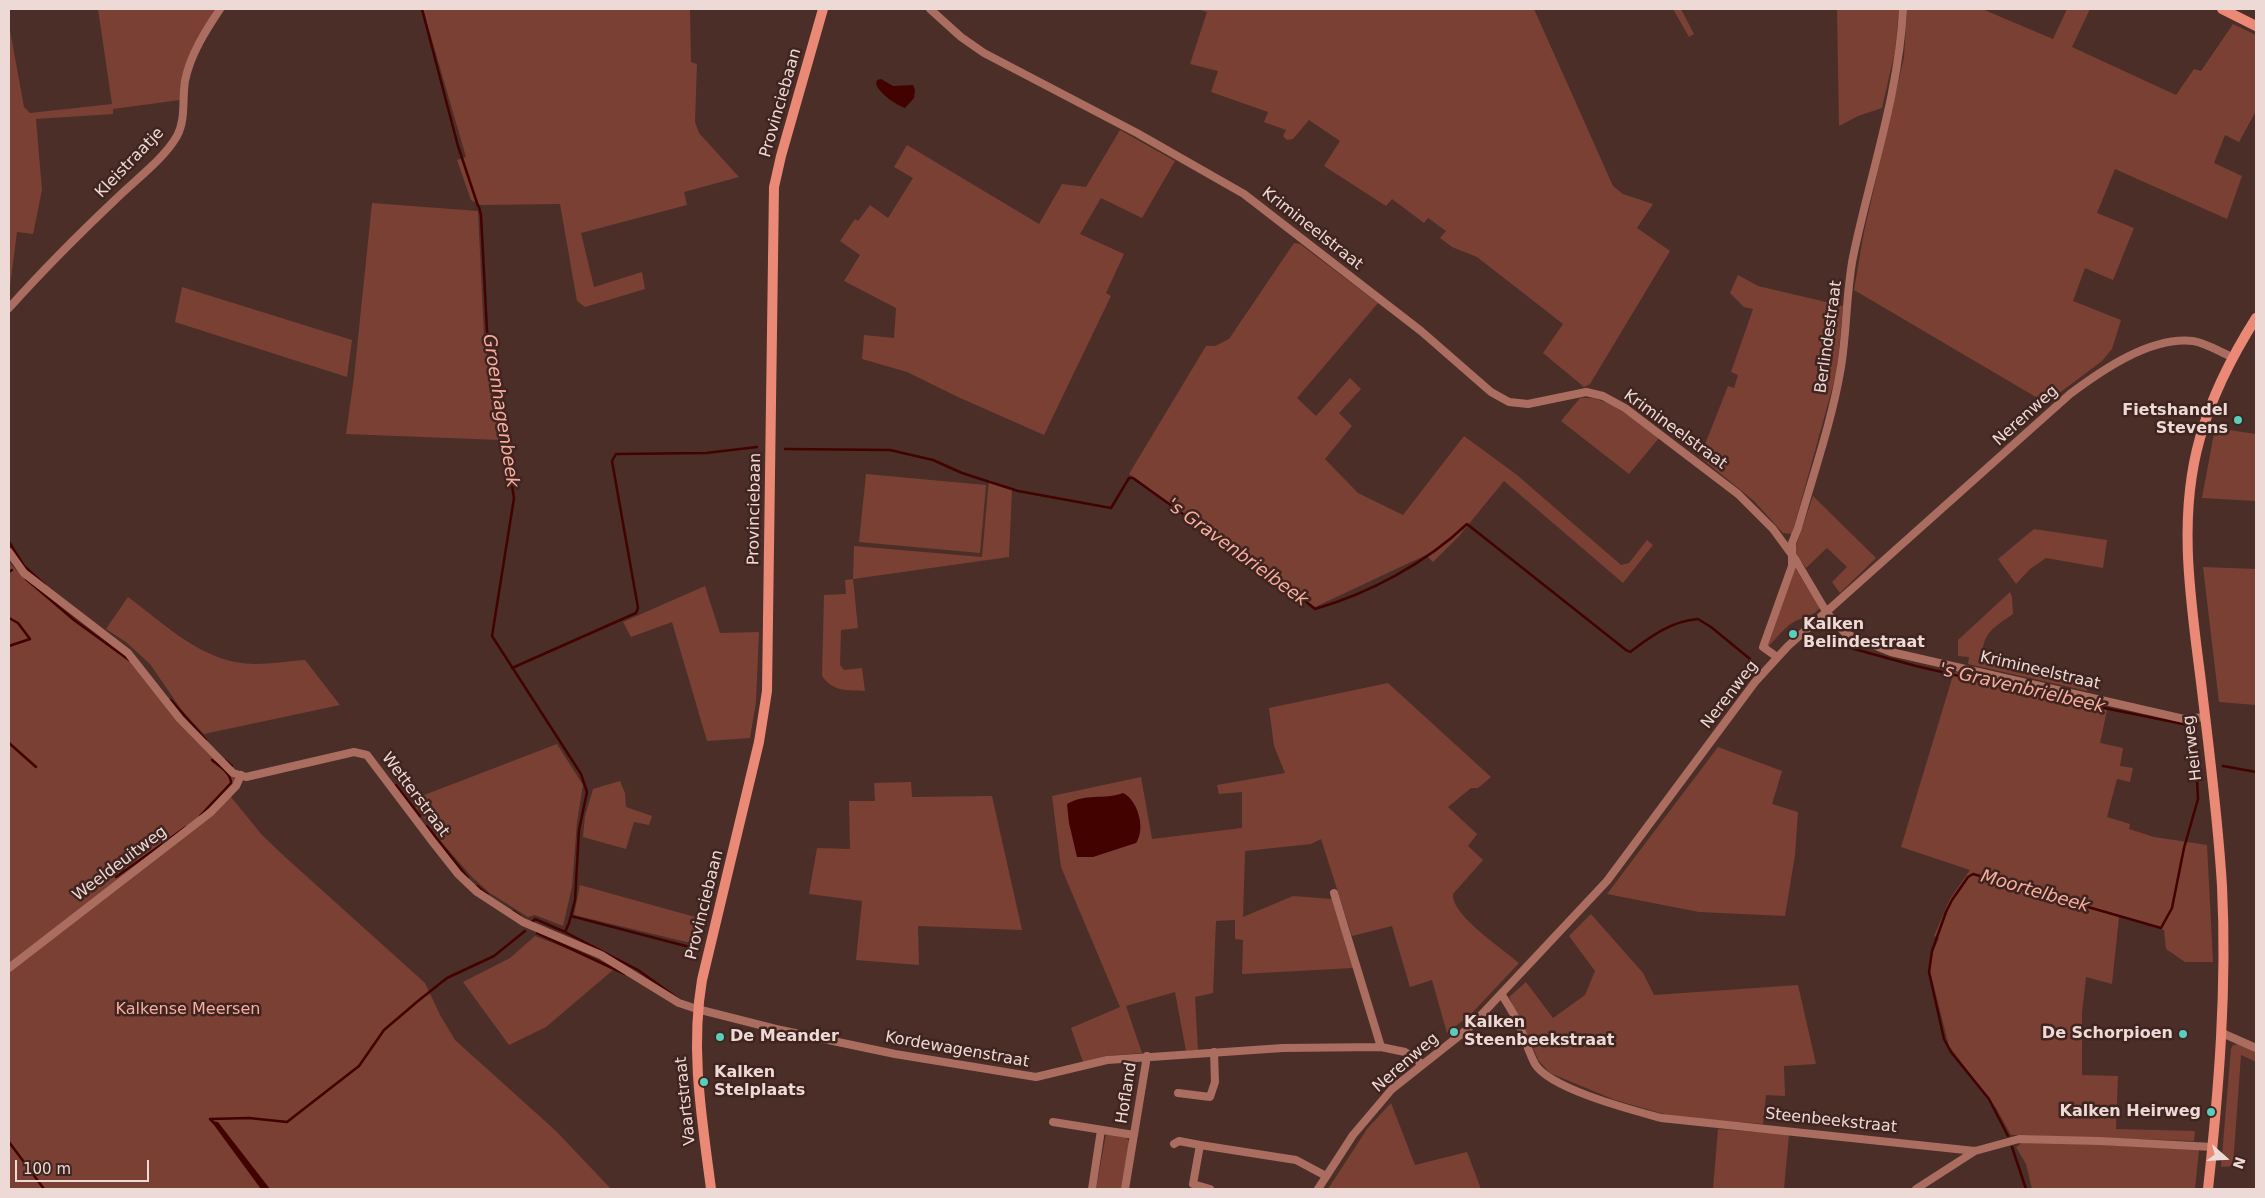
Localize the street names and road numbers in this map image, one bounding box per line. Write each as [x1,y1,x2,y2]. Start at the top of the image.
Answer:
street label: Provinciebaan [756,46,806,160]
street label: Kleistraatje [92,124,168,202]
street label: Krimineelstraat [1258,184,1366,274]
street label: Berlindestraat [1812,279,1846,395]
street label: Nerenweg [1989,382,2063,450]
street label: Krimineelstraat [1620,386,1730,474]
street label: Provinciebaan [744,453,766,565]
street label: Krimineelstraat [1978,648,2102,694]
street label: Nerenweg [1697,657,1763,733]
street label: Heirweg [2179,714,2207,782]
street label: Wetterstraat [377,749,453,841]
street label: Weeldeuitweg [69,822,171,906]
street label: Provinciebaan [682,848,728,962]
street label: Kordewagenstraat [883,1028,1031,1072]
street label: Nerenweg [1369,1029,1443,1097]
street label: Vaartstraat [672,1056,700,1146]
street label: Hofland [1113,1061,1141,1125]
street label: Steenbeekstraat [1764,1105,1898,1137]

